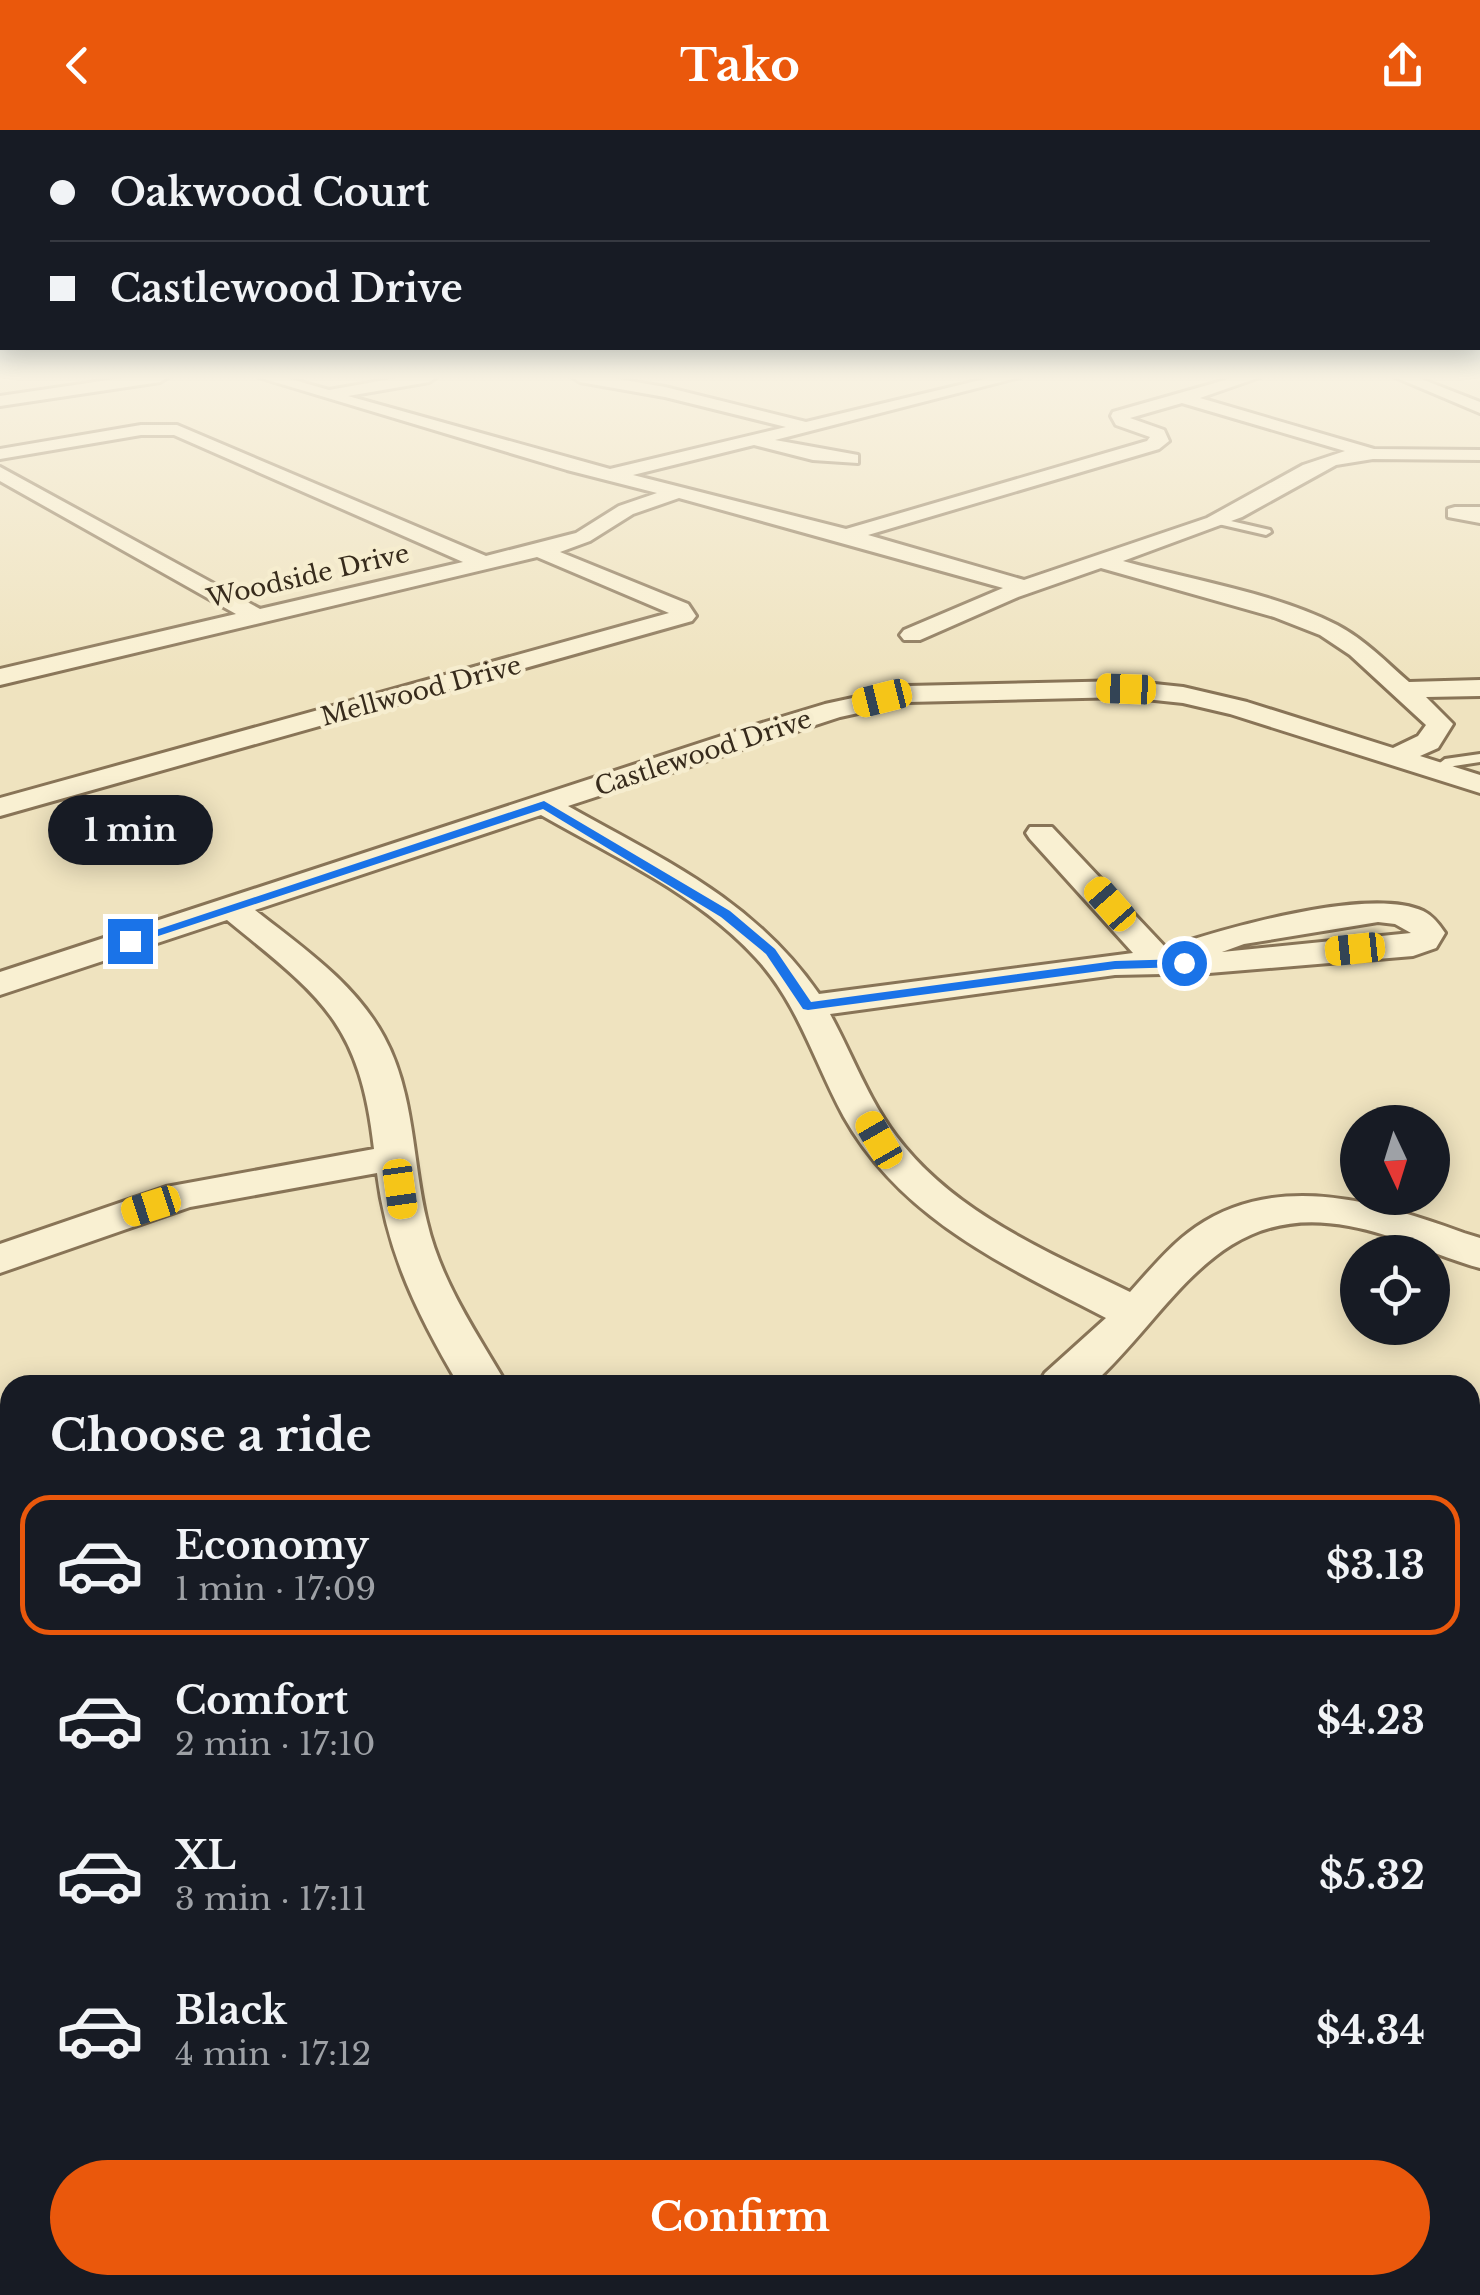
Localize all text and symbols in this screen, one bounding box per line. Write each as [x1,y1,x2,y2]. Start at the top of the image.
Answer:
text: Tako [680,37,800,93]
icon: back [50,38,105,93]
icon: share [1375,38,1430,93]
text: Oakwood Court [110,169,429,216]
text: Castlewood Drive [110,265,463,312]
street label: Woodside Drive [203,538,412,615]
street label: Mellwood Drive [317,649,525,733]
car [1095,673,1157,705]
car [849,676,915,720]
street label: Castlewood Drive [591,703,815,803]
callout: 1 min [48,796,212,866]
text: 1 min [84,810,177,850]
car [1079,872,1141,936]
route end [108,919,153,964]
car [1324,931,1386,967]
route start [1162,941,1207,986]
north arrow [1340,1105,1450,1215]
map controls [1340,1105,1450,1345]
car [851,1107,907,1173]
car [381,1157,419,1221]
car [118,1182,184,1230]
button: locate [1340,1235,1450,1345]
text: Choose a ride [50,1407,372,1463]
icon: car [55,1520,145,1610]
text: Economy [175,1522,369,1569]
text: $3.13 [1326,1542,1425,1589]
text: 1 min · 17:09 [175,1569,376,1609]
icon: car [55,1675,145,1765]
text: Comfort [175,1677,348,1724]
text: $4.23 [1316,1697,1425,1744]
text: 2 min · 17:10 [175,1724,375,1764]
icon: car [55,1830,145,1920]
text: XL [175,1832,236,1879]
text: $5.32 [1319,1852,1425,1899]
text: 3 min · 17:11 [175,1879,367,1919]
icon: car [55,1985,145,2075]
text: Black [175,1987,287,2034]
text: $4.34 [1316,2007,1425,2054]
text: 4 min · 17:12 [175,2034,371,2074]
button: Confirm [50,2160,1430,2275]

